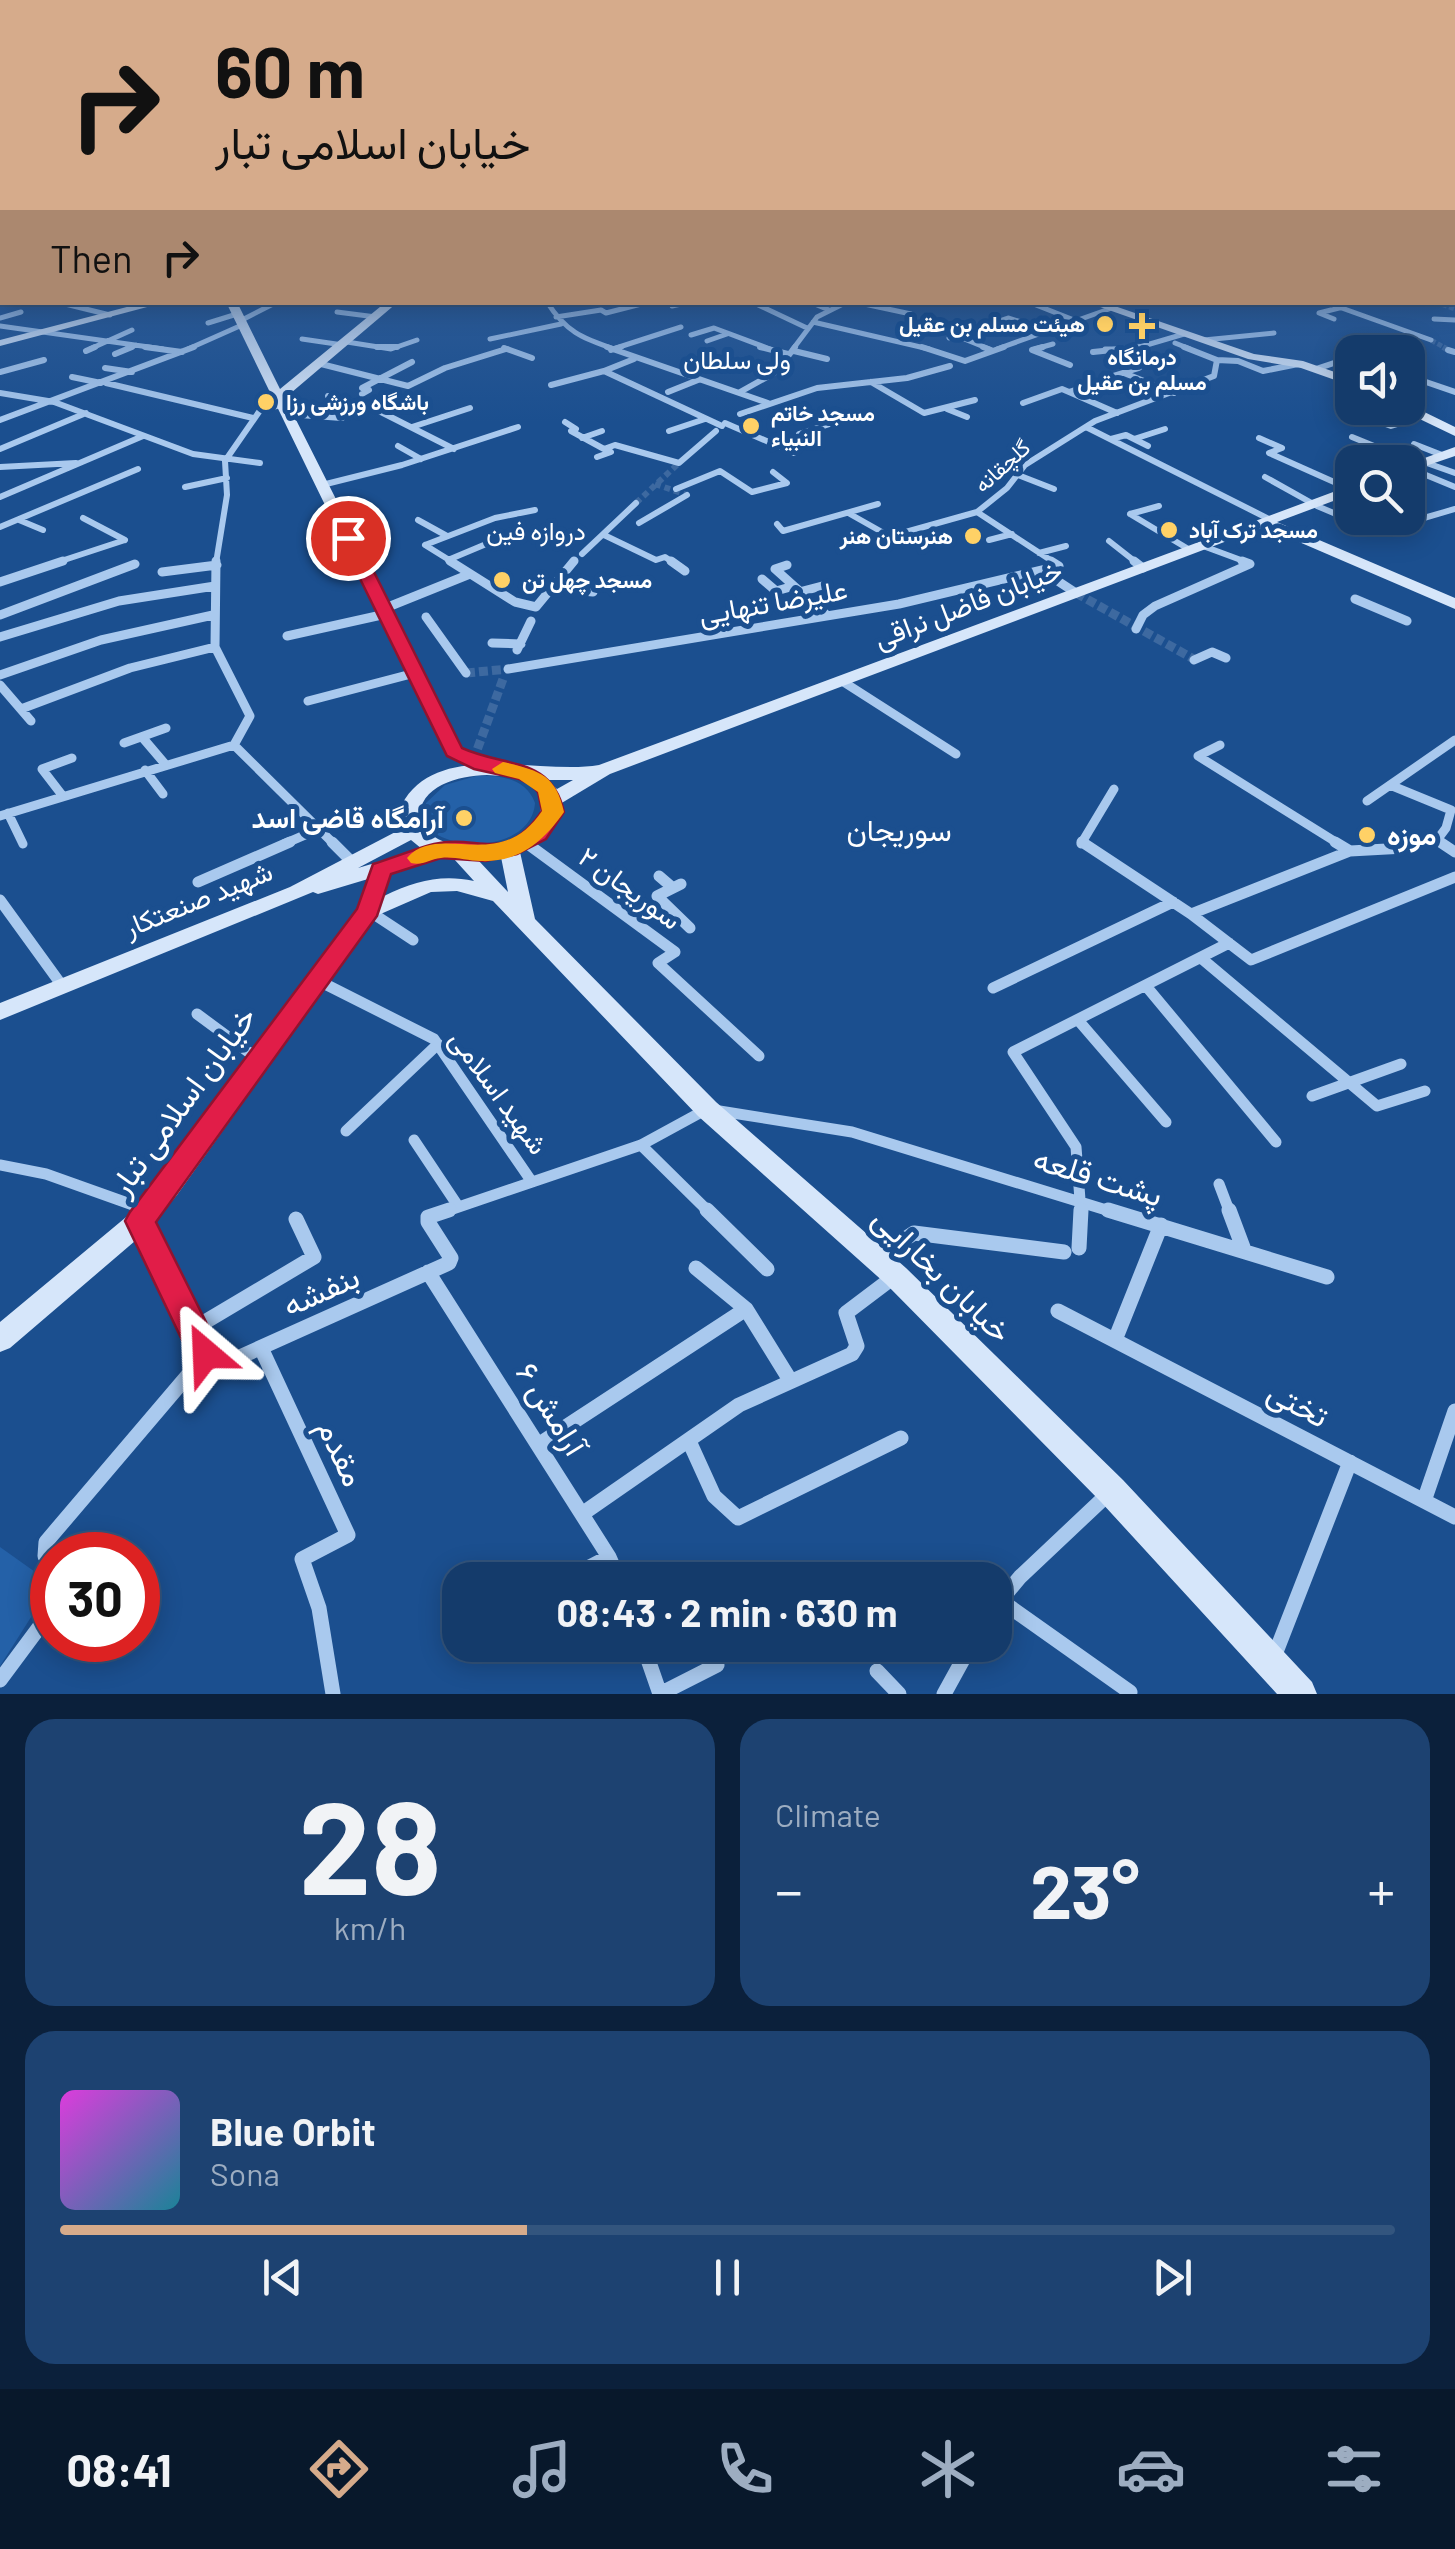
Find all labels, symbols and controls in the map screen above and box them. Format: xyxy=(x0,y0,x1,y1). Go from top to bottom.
text: 60 m xyxy=(215,28,365,112)
icon: right xyxy=(50,40,180,170)
text: خیابان اسلامی تبار xyxy=(215,114,530,168)
icon: right xyxy=(153,230,208,285)
text: Then xyxy=(50,235,133,281)
place label: هیئت مسلم بن عقیل xyxy=(899,310,1085,339)
marker: هیئت مسلم بن عقیل xyxy=(1094,313,1116,335)
marker: درمانگاه مسلم بن عقیل xyxy=(1129,313,1155,339)
map controls xyxy=(1335,335,1425,535)
button: sound xyxy=(1335,335,1425,425)
place label: درمانگاه مسلم بن عقیل xyxy=(1077,343,1207,397)
district label: ولی سلطان xyxy=(683,344,791,376)
place label: باشگاه ورزشی رزا xyxy=(286,388,429,416)
marker: باشگاه ورزشی رزا xyxy=(255,391,277,413)
place label: مسجد خاتم النبیاء xyxy=(771,399,875,452)
marker: مسجد خاتم النبیاء xyxy=(740,415,762,437)
street label: گلچقانه xyxy=(968,433,1037,499)
button: search xyxy=(1335,445,1425,535)
pin xyxy=(306,496,391,581)
icon: arrive xyxy=(321,511,376,566)
district label: دروازه فین xyxy=(486,515,586,547)
place label: مسجد ترک آباد xyxy=(1189,516,1318,544)
marker: مسجد ترک آباد xyxy=(1158,519,1180,541)
place label: هنرستان هنر xyxy=(839,522,953,550)
marker: هنرستان هنر xyxy=(962,525,984,547)
street label: خیابان فاضل نراقی xyxy=(869,552,1067,656)
place label: مسجد چهل تن xyxy=(522,566,652,596)
marker: مسجد چهل تن xyxy=(491,569,513,591)
street label: علیرضا تنهایی xyxy=(696,571,850,633)
place label: آرامگاه قاضی اسد xyxy=(252,800,446,836)
marker: آرامگاه قاضی اسد xyxy=(453,807,475,829)
district label: سوریجان xyxy=(846,811,952,849)
place label: موزه xyxy=(1387,817,1436,853)
marker: موزه xyxy=(1356,824,1378,846)
street label: سوریجان ۲ xyxy=(571,839,689,937)
street label: شهید صنعتکار xyxy=(117,853,278,946)
street label: خیابان اسلامی تبار xyxy=(99,998,265,1204)
street label: شهید اسلامی xyxy=(442,1022,556,1162)
street label: پشت قلعه xyxy=(1028,1138,1168,1217)
street label: خیابان بخارایی xyxy=(864,1198,1021,1351)
street label: بنفشه xyxy=(276,1256,365,1324)
position arrow xyxy=(154,1302,258,1406)
street label: آرامش ۶ xyxy=(507,1355,597,1465)
street label: تختی xyxy=(1261,1370,1336,1436)
street label: مقدم xyxy=(307,1413,375,1493)
speed limit sign: 30 xyxy=(30,1532,160,1662)
text: 08:43 · 2 min · 630 m xyxy=(557,1589,897,1635)
text: 28 xyxy=(298,1765,442,1921)
text: Climate xyxy=(775,1795,881,1833)
text: 23° xyxy=(1030,1844,1140,1934)
text: − xyxy=(775,1856,803,1922)
text: + xyxy=(1367,1856,1395,1922)
text: km/h xyxy=(334,1908,406,1946)
text: Blue Orbit xyxy=(210,2108,376,2154)
text: Sona xyxy=(210,2154,280,2192)
icon: previous xyxy=(255,2250,310,2305)
icon: pause xyxy=(700,2250,755,2305)
icon: next xyxy=(1145,2250,1200,2305)
icon: directions xyxy=(304,2434,374,2504)
icon: music xyxy=(507,2434,577,2504)
icon: phone xyxy=(710,2434,780,2504)
icon: climate xyxy=(913,2434,983,2504)
icon: car xyxy=(1116,2434,1186,2504)
icon: filters xyxy=(1319,2434,1389,2504)
text: 08:41 xyxy=(66,2442,172,2496)

